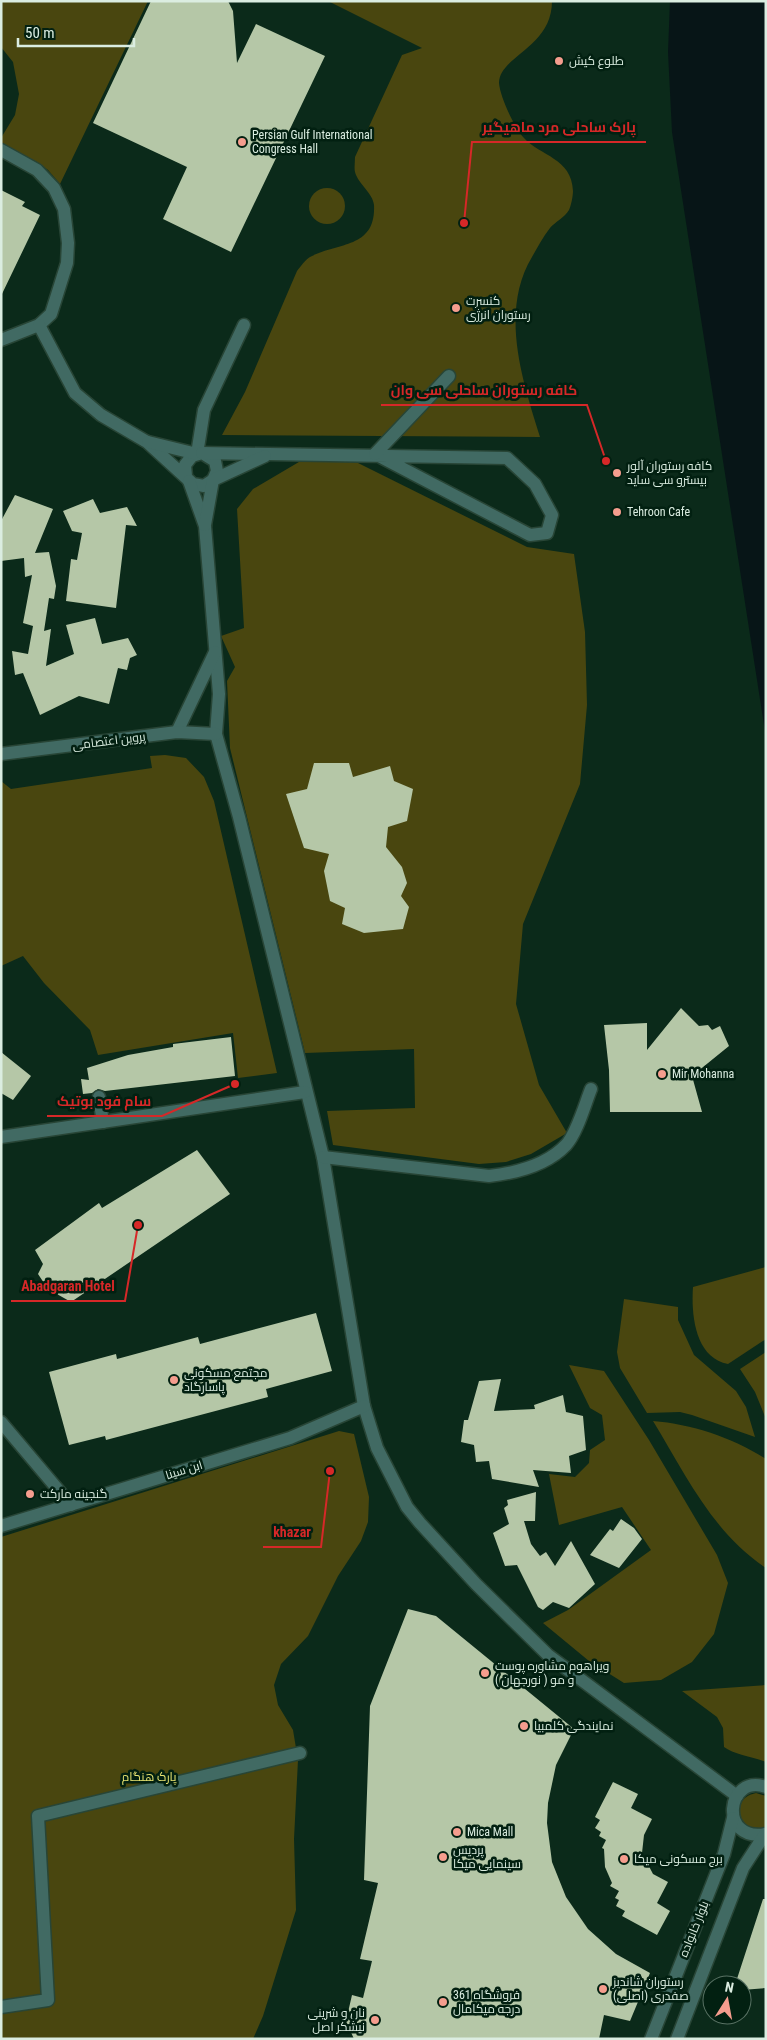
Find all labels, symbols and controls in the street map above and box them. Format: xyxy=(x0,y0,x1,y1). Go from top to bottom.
scale bar xyxy=(18,15,134,47)
text: 50 m xyxy=(25,24,55,42)
place label: طلوع کیش xyxy=(569,54,624,69)
marker: طلوع کیش xyxy=(553,55,565,67)
callout: پارک ساحلی مرد ماهیگیر xyxy=(472,113,646,142)
text: پارک ساحلی مرد ماهیگیر xyxy=(481,119,636,138)
place label: Persian Gulf International Congress Hall xyxy=(252,128,372,156)
marker: Persian Gulf International Congress Hall xyxy=(236,136,248,148)
place label: کنسرت رستوران انرژی xyxy=(466,294,531,322)
marker: کنسرت رستوران انرژی xyxy=(450,302,462,314)
callout: کافه رستوران ساحلی سی وان xyxy=(381,376,587,405)
text: کافه رستوران ساحلی سی وان xyxy=(391,382,577,399)
place label: کافه رستوران آلور بیسترو سی ساید xyxy=(626,459,712,487)
marker: کافه رستوران آلور بیسترو سی ساید xyxy=(611,467,623,479)
place label: Tehroon Cafe xyxy=(627,505,690,519)
marker: Tehroon Cafe xyxy=(611,506,623,518)
street label: پروین اعتصامی xyxy=(72,729,147,754)
place label: Mir Mohanna xyxy=(672,1067,734,1081)
marker: Mir Mohanna xyxy=(656,1068,668,1080)
callout: سام فود بوتیک xyxy=(47,1087,162,1116)
text: سام فود بوتیک xyxy=(57,1093,151,1111)
callout: Abadgaran Hotel xyxy=(11,1272,125,1301)
text: Abadgaran Hotel xyxy=(21,1278,115,1294)
place label: مجتمع مسکونی پاسارگاد xyxy=(184,1366,268,1396)
marker: مجتمع مسکونی پاسارگاد xyxy=(168,1374,180,1386)
street label: ابن سینا xyxy=(164,1458,204,1482)
place label: گنجینه مارکت xyxy=(40,1487,107,1501)
marker: گنجینه مارکت xyxy=(24,1488,36,1500)
callout: khazar xyxy=(263,1518,321,1547)
text: khazar xyxy=(273,1524,311,1540)
place label: ویراهوم مشاوره پوست و مو ( نورجهان ) xyxy=(495,1659,609,1687)
marker: ویراهوم مشاوره پوست و مو ( نورجهان ) xyxy=(479,1667,491,1679)
place label: نمایندگی کلمبیا xyxy=(534,1719,613,1733)
marker: نمایندگی کلمبیا xyxy=(518,1720,530,1732)
park label: پارک هنگام xyxy=(122,1770,177,1786)
place label: Mica Mall xyxy=(467,1825,513,1839)
marker: Mica Mall xyxy=(451,1826,463,1838)
place label: پردیس سینمایی میکا xyxy=(453,1843,521,1871)
marker: پردیس سینمایی میکا xyxy=(437,1851,449,1863)
place label: برج مسکونی میکا xyxy=(634,1852,723,1867)
marker: برج مسکونی میکا xyxy=(618,1853,630,1865)
street label: بلوار خانواده xyxy=(676,1899,712,1959)
place label: رستوران شاندیز صفدری (اصلی) xyxy=(612,1975,689,2003)
north arrow xyxy=(702,1975,752,2025)
text: N xyxy=(724,1979,735,1996)
marker: رستوران شاندیز صفدری (اصلی) xyxy=(597,1983,609,1995)
place label: فروشگاه 361 درجه میکامال xyxy=(453,1988,520,2016)
marker: فروشگاه 361 درجه میکامال xyxy=(437,1996,449,2008)
place label: نان و شرینی نیشکر اصل xyxy=(308,2006,365,2034)
marker: نان و شرینی نیشکر اصل xyxy=(369,2014,381,2026)

